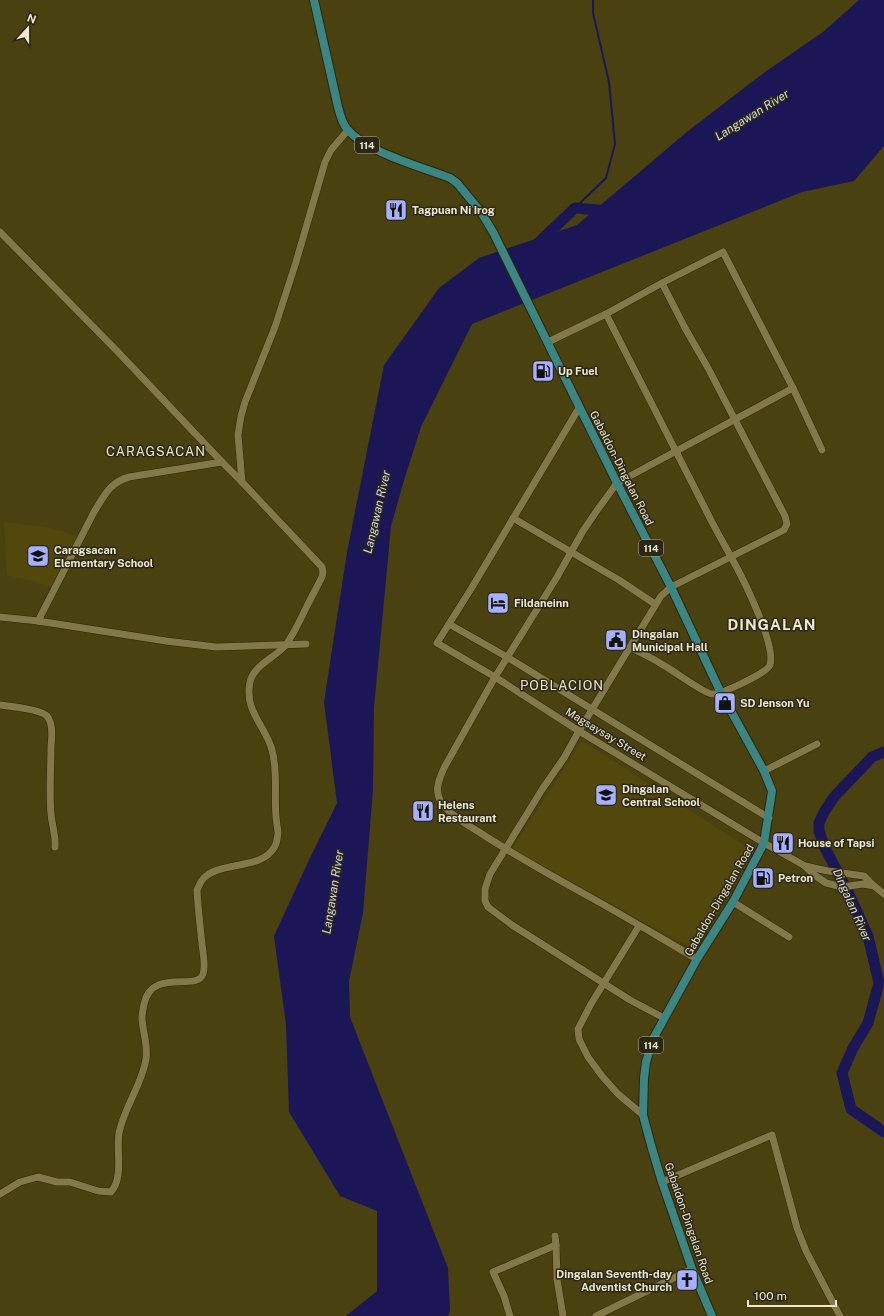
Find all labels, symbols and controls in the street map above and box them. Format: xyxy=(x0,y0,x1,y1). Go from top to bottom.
north arrow xyxy=(8,8,48,48)
text: N xyxy=(25,12,38,26)
water label: Langawan River xyxy=(712,86,792,143)
road number: 114 xyxy=(355,137,379,153)
restaurant icon: Tagpuan Ni Irog xyxy=(383,197,409,223)
place label: Tagpuan Ni Irog xyxy=(412,204,495,216)
fuel station icon: Up Fuel xyxy=(530,358,556,384)
place label: Up Fuel xyxy=(558,365,599,377)
street label: Gabaldon-Dingalan Road xyxy=(588,409,656,527)
district label: CARAGSACAN xyxy=(106,444,206,459)
water label: Langawan River xyxy=(361,469,393,555)
road number: 114 xyxy=(639,540,663,556)
school or university icon: Caragsacan Elementary School xyxy=(25,543,51,569)
place label: Caragsacan Elementary School xyxy=(54,544,154,569)
hotel icon: Fildaneinn xyxy=(485,590,511,616)
place label: Fildaneinn xyxy=(514,597,569,609)
district label: DINGALAN xyxy=(727,616,817,633)
public building icon: Dingalan Municipal Hall xyxy=(603,627,629,653)
place label: Dingalan Municipal Hall xyxy=(632,628,708,653)
district label: POBLACION xyxy=(520,678,604,693)
shop icon: SD Jenson Yu xyxy=(712,690,738,716)
place label: SD Jenson Yu xyxy=(740,697,810,709)
street label: Magsaysay Street xyxy=(564,705,648,763)
school or university icon: Dingalan Central School xyxy=(593,782,619,808)
place label: Dingalan Central School xyxy=(622,783,701,808)
restaurant icon: Helens Restaurant xyxy=(410,798,436,824)
place label: Helens Restaurant xyxy=(438,799,497,824)
restaurant icon: House of Tapsi xyxy=(770,830,796,856)
place label: House of Tapsi xyxy=(798,837,874,849)
street label: Gabaldon-Dingalan Road xyxy=(682,842,756,958)
water label: Langawan River xyxy=(319,849,347,935)
fuel station icon: Petron xyxy=(750,865,776,891)
water label: Dingalan River xyxy=(830,867,874,944)
place label: Petron xyxy=(778,872,813,884)
road number: 114 xyxy=(639,1037,663,1053)
street label: Gabaldon-Dingalan Road xyxy=(663,1161,715,1285)
church icon: Dingalan Seventh-day Adventist Church xyxy=(674,1267,700,1293)
place label: Dingalan Seventh-day Adventist Church xyxy=(556,1268,673,1293)
scale bar xyxy=(748,1282,836,1308)
text: 100 m xyxy=(754,1289,787,1303)

